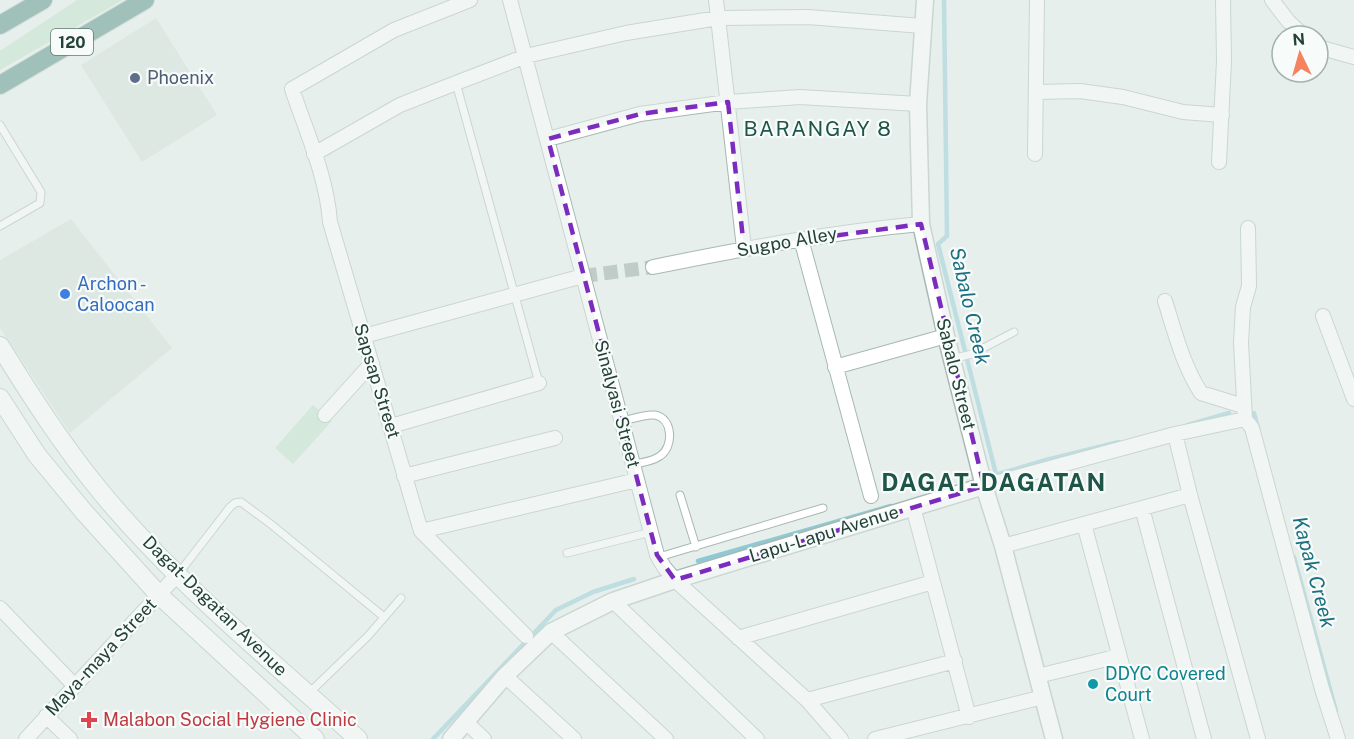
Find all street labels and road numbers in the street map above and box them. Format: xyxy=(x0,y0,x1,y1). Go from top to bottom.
road number: 120 xyxy=(51,29,93,55)
street label: Sugpo Alley xyxy=(735,222,839,261)
street label: Sabalo Street xyxy=(932,316,981,432)
street label: Sapsap Street xyxy=(350,321,405,441)
street label: Sinalyasi Street xyxy=(590,337,645,470)
street label: Lapu-Lapu Avenue xyxy=(746,501,901,566)
street label: Dagat-Dagatan Avenue xyxy=(139,531,292,680)
street label: Maya-maya Street xyxy=(41,593,161,720)

